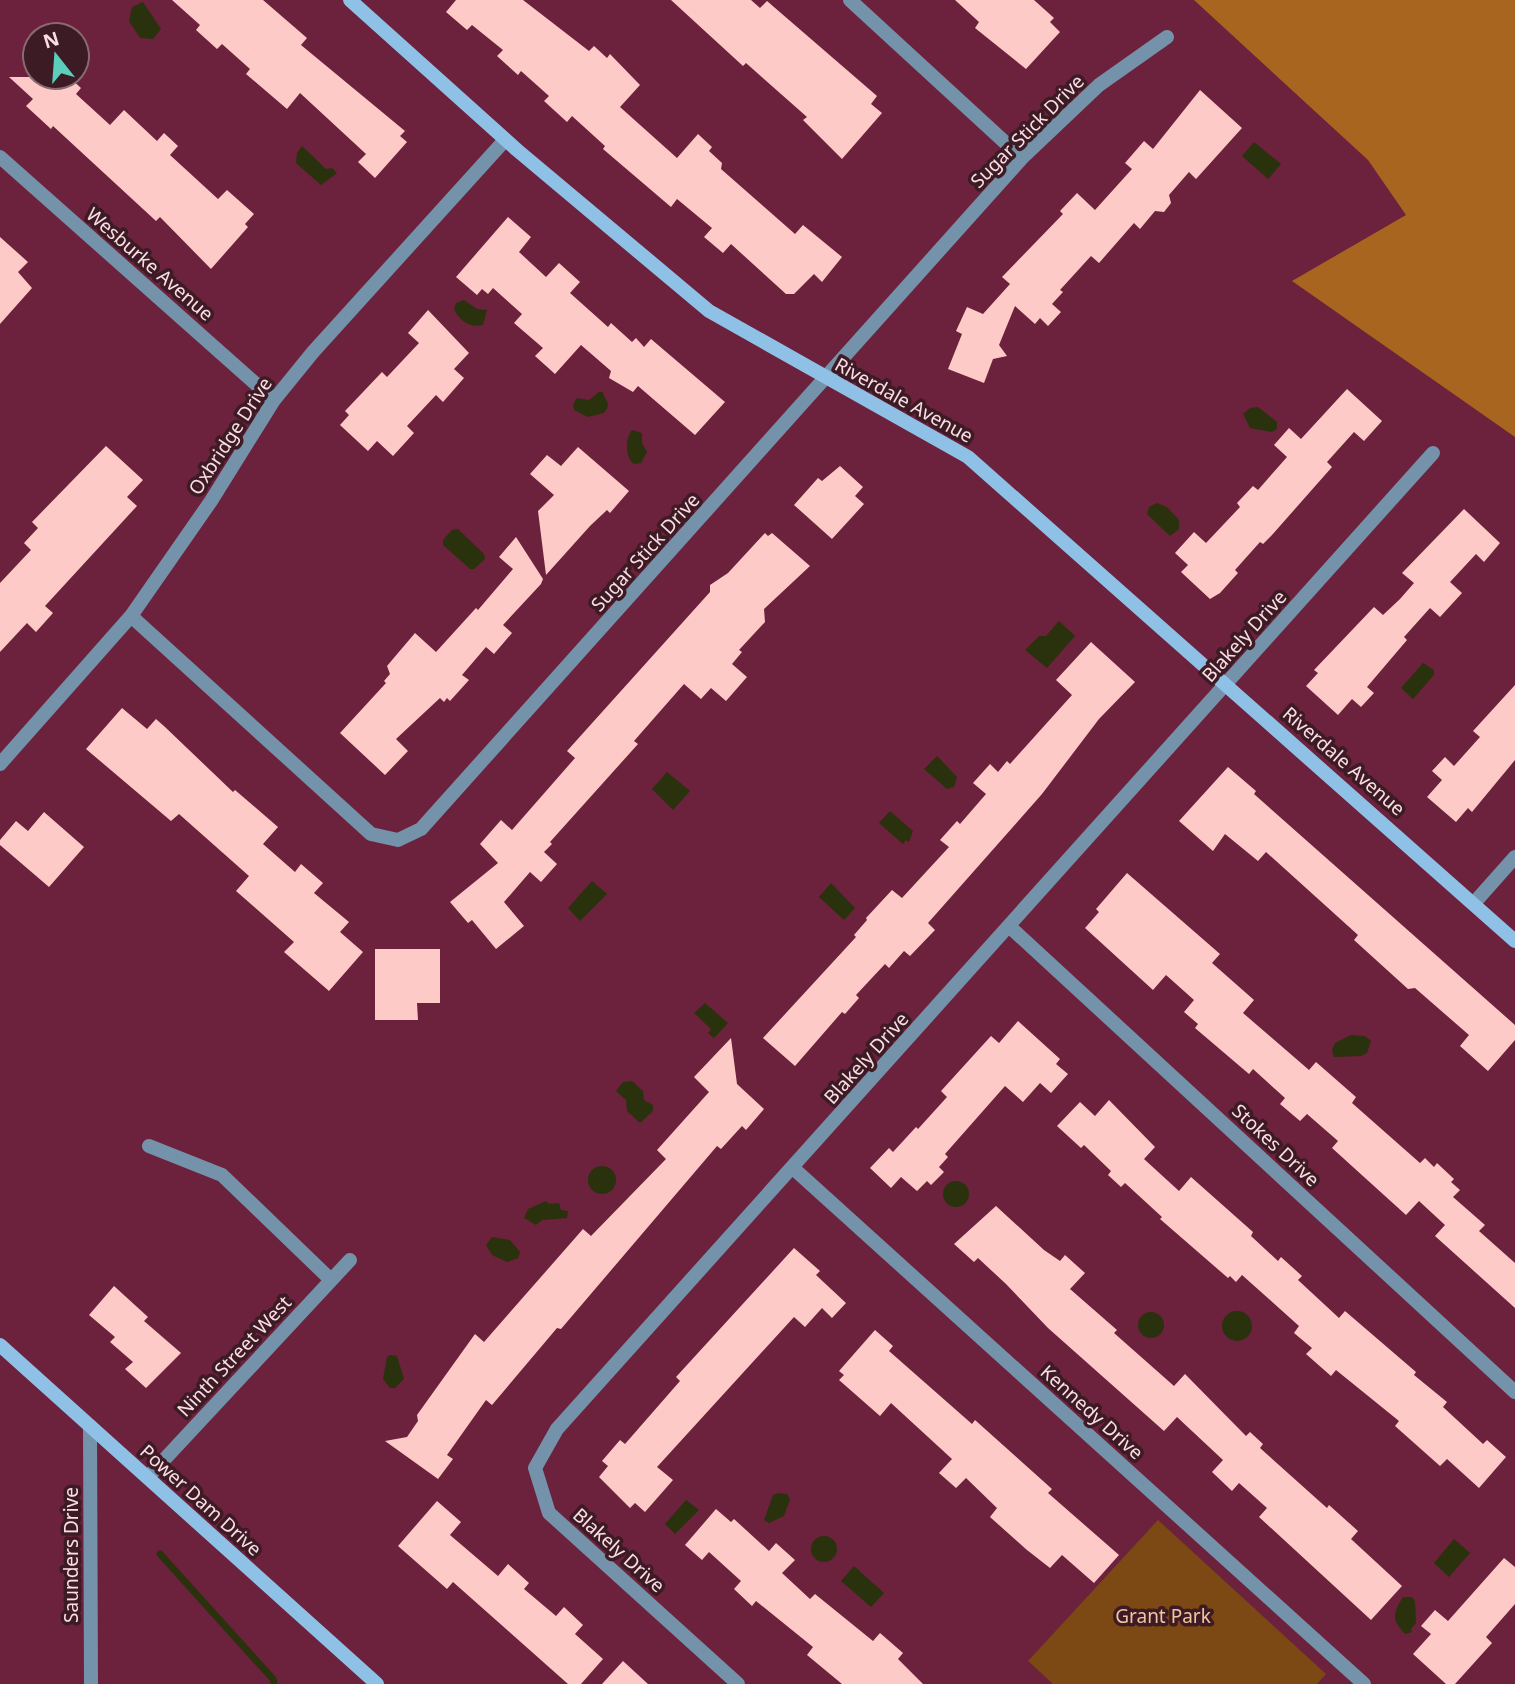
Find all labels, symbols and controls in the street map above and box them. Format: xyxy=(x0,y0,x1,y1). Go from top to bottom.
north arrow xyxy=(21,21,91,91)
text: N xyxy=(40,25,62,54)
street label: Sugar Stick Drive xyxy=(965,69,1089,193)
street label: Wesburke Avenue xyxy=(81,201,219,327)
street label: Riverdale Avenue xyxy=(830,351,978,449)
street label: Oxbridge Drive xyxy=(182,372,278,500)
street label: Sugar Stick Drive xyxy=(585,487,705,617)
street label: Blakely Drive xyxy=(1196,584,1292,688)
street label: Riverdale Avenue xyxy=(1277,701,1411,821)
street label: Blakely Drive xyxy=(818,1006,914,1110)
street label: Stokes Drive xyxy=(1227,1098,1325,1192)
street label: Ninth Street West xyxy=(171,1290,297,1422)
street label: Kennedy Drive xyxy=(1035,1359,1149,1465)
street label: Power Dam Drive xyxy=(135,1438,267,1562)
street label: Saunders Drive xyxy=(58,1487,84,1623)
street label: Blakely Drive xyxy=(567,1502,671,1598)
park label: Grant Park xyxy=(1115,1603,1211,1629)

